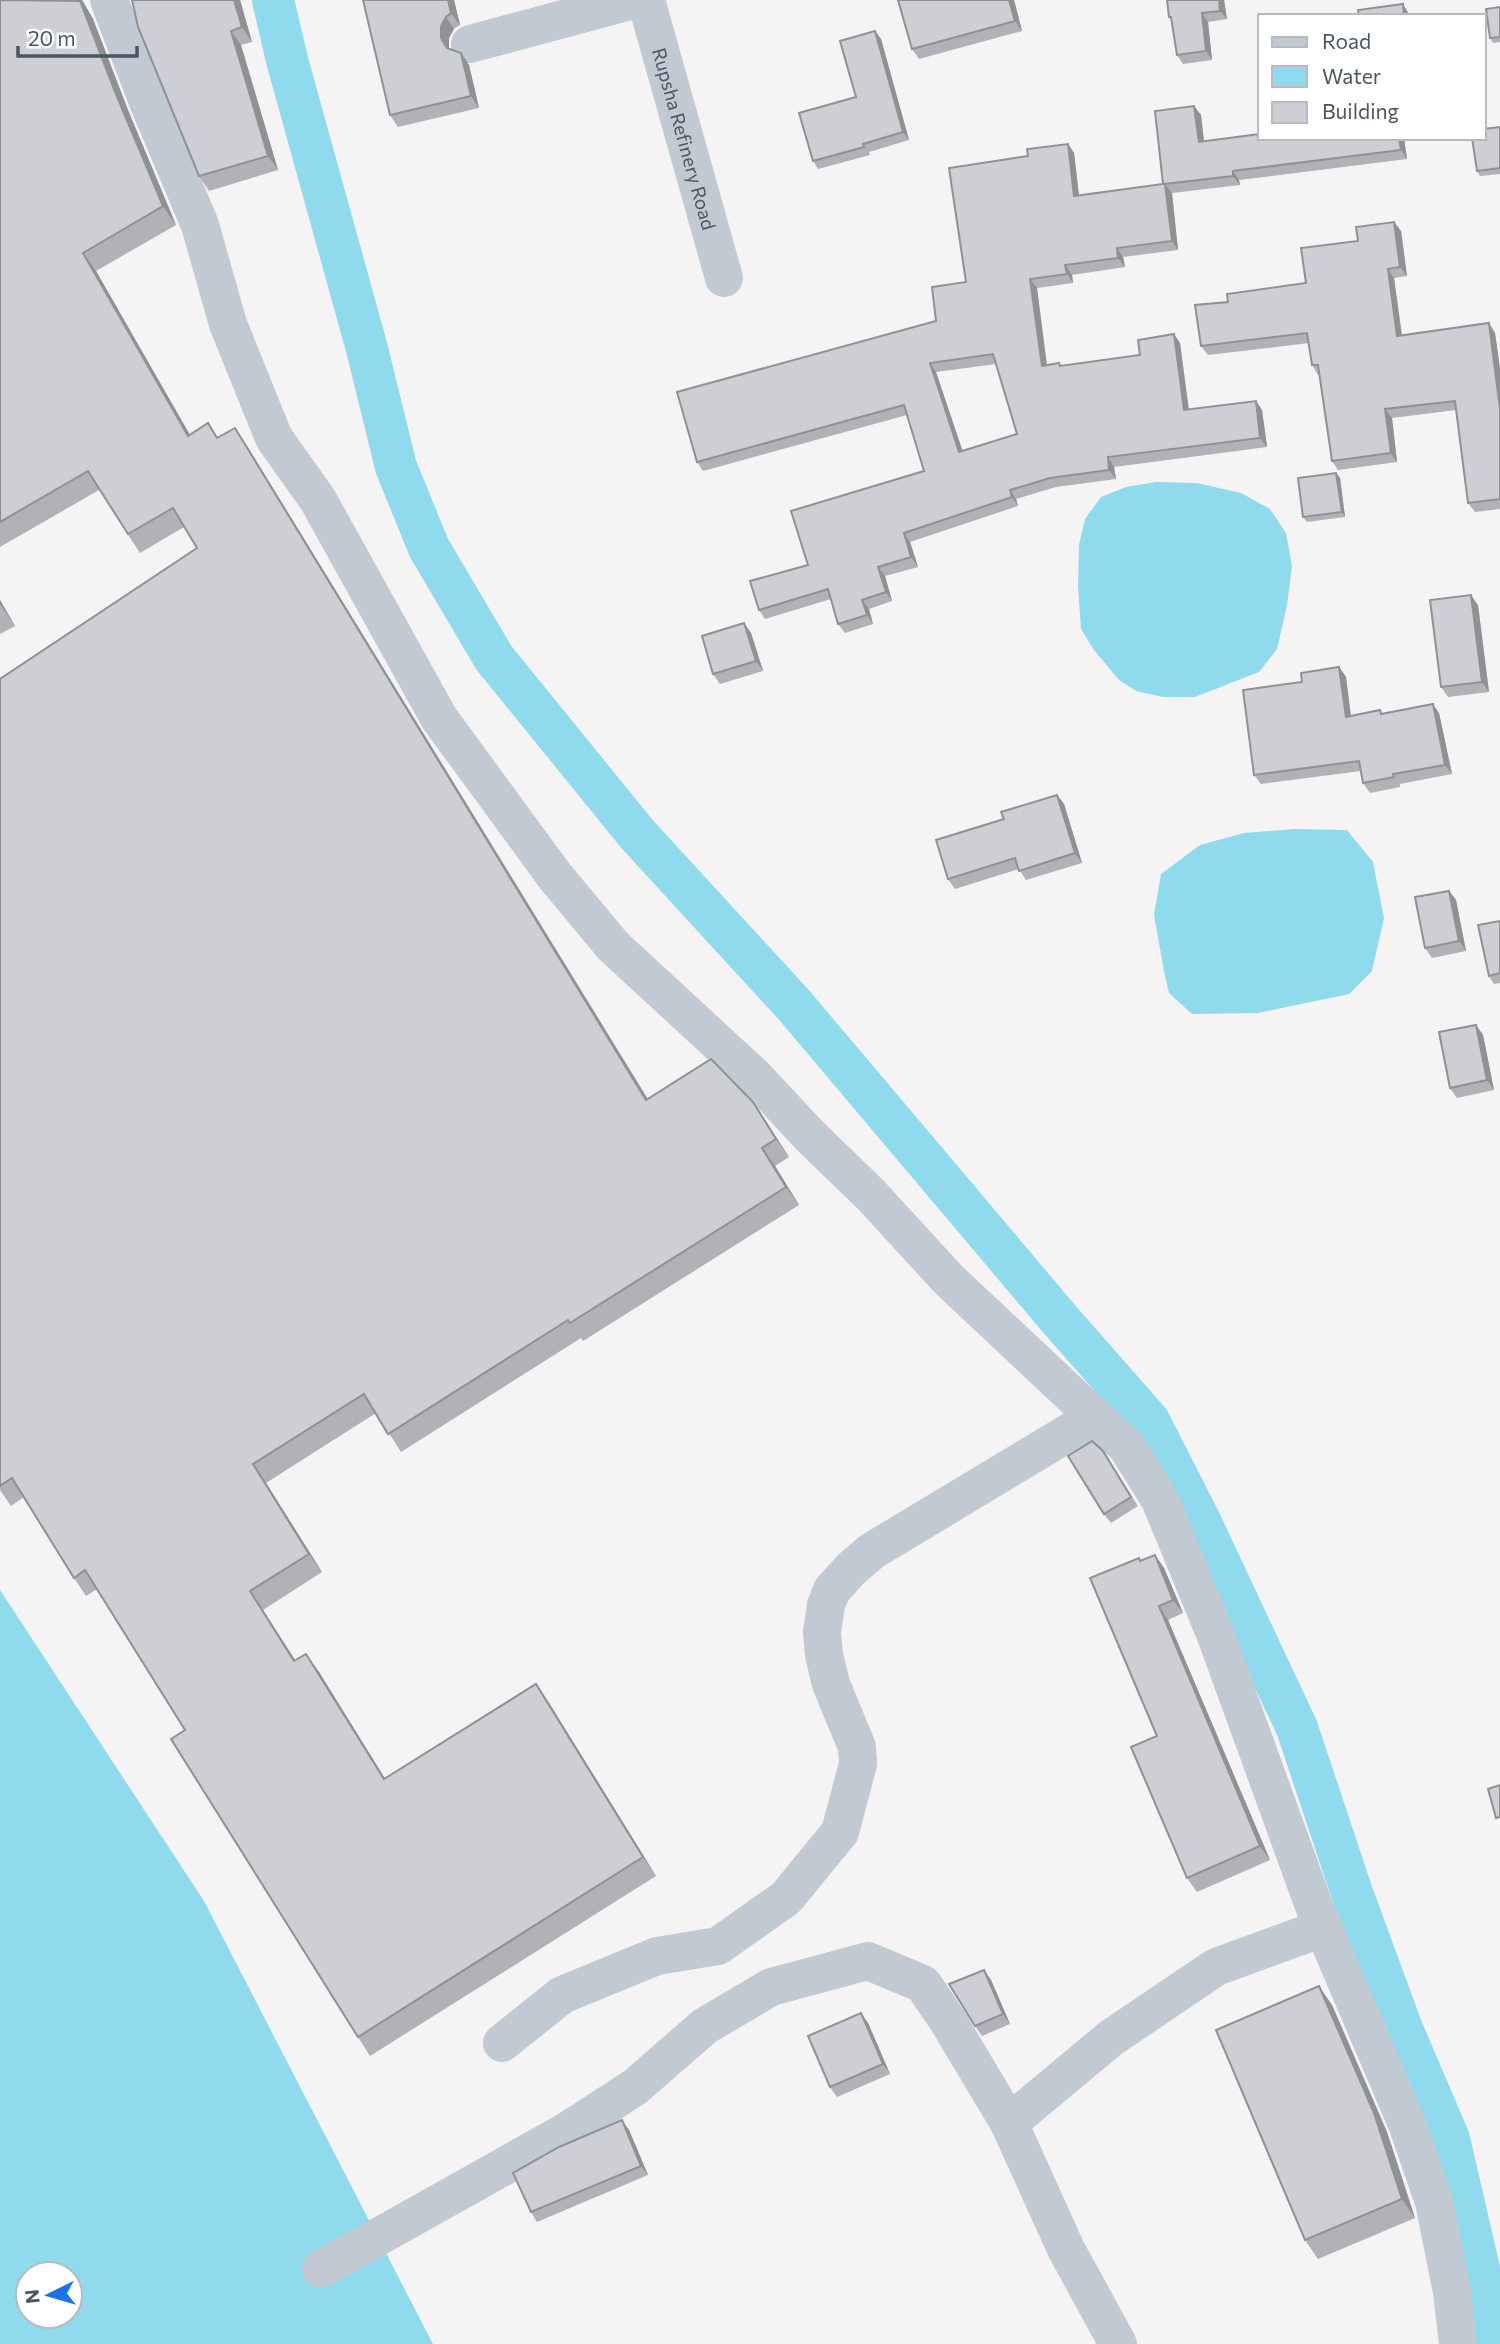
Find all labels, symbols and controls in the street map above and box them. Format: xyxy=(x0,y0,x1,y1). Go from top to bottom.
scale bar xyxy=(18,14,136,58)
legend xyxy=(1258,14,1486,140)
text: 20 m xyxy=(28,25,76,50)
text: Road xyxy=(1322,28,1371,53)
street label: Rupsha Refinery Road xyxy=(648,45,721,232)
text: Water xyxy=(1322,63,1381,88)
text: Building xyxy=(1322,98,1399,123)
north arrow xyxy=(14,2260,84,2330)
text: N xyxy=(19,2288,44,2305)

